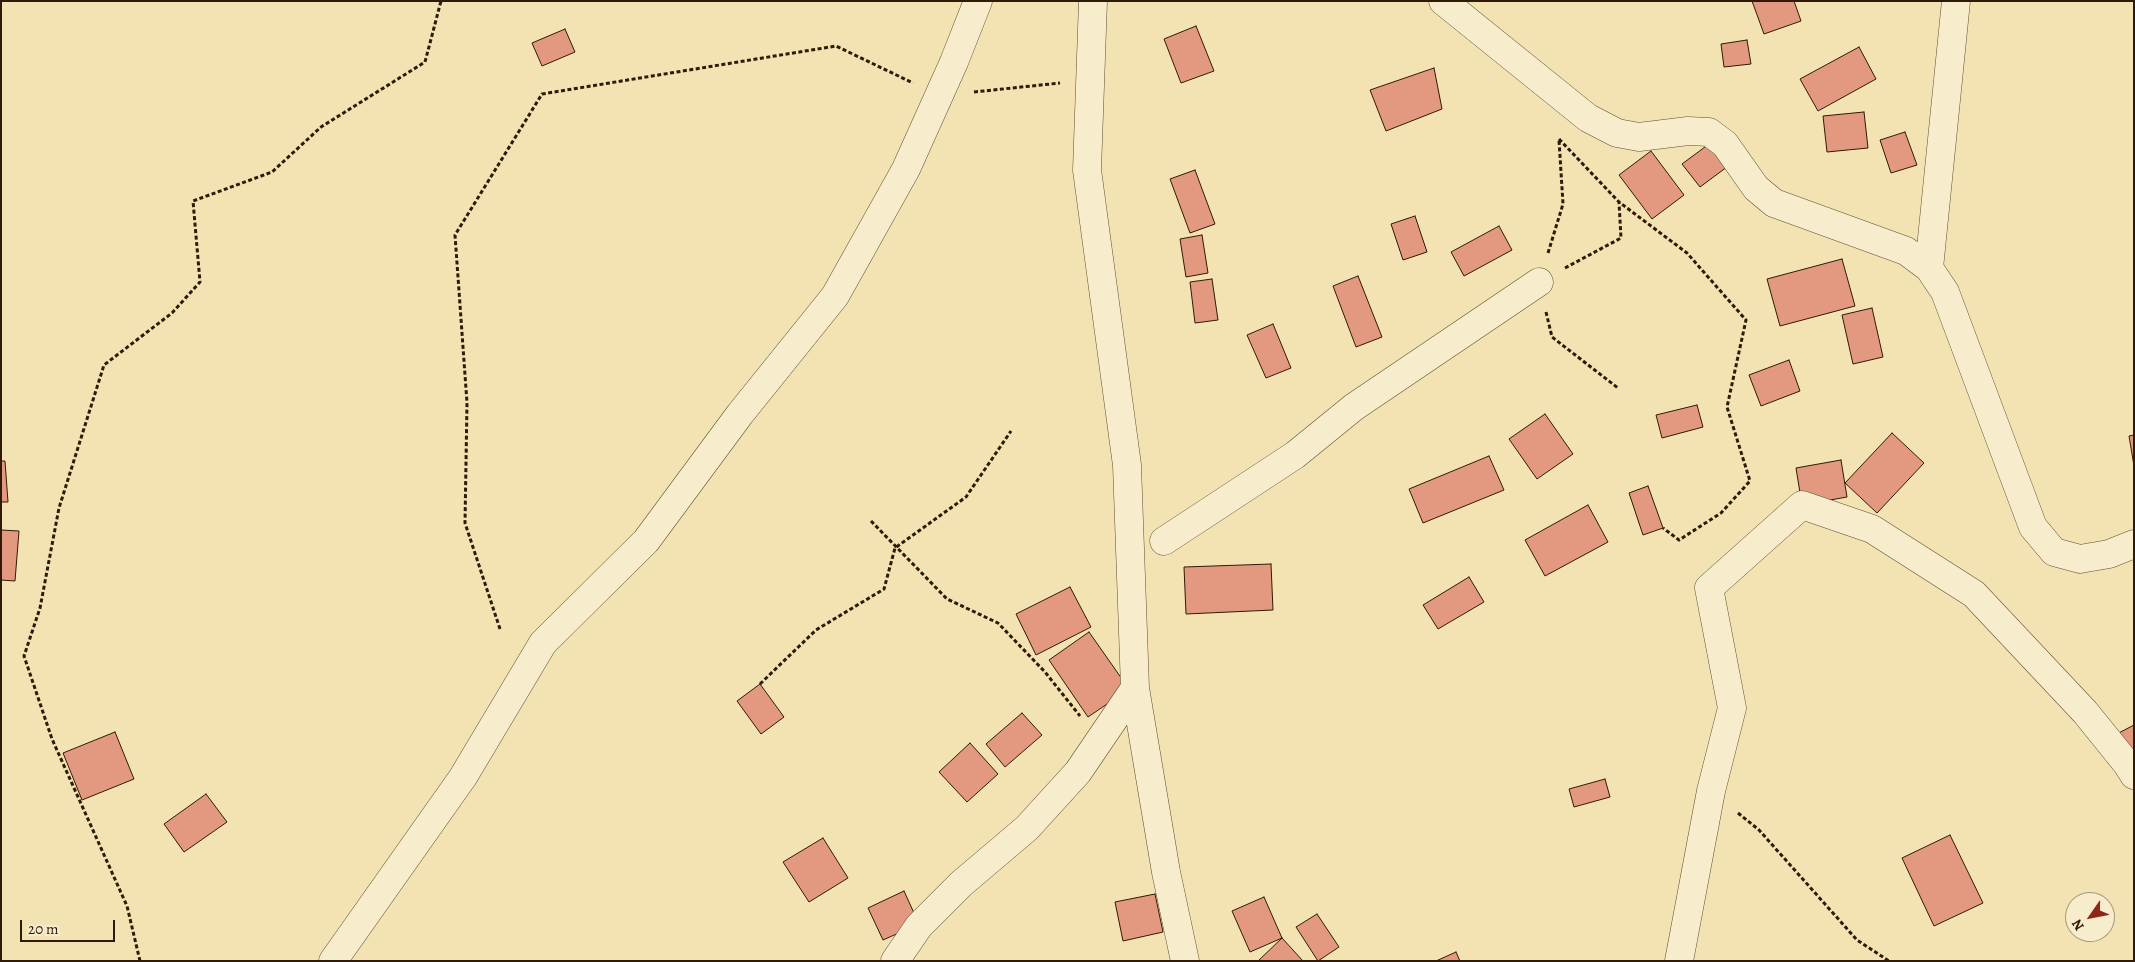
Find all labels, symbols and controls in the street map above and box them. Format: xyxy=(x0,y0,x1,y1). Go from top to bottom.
north arrow xyxy=(2065,892,2115,942)
scale bar xyxy=(22,910,118,942)
text: N xyxy=(2067,915,2089,934)
text: 20 m xyxy=(28,919,59,939)

